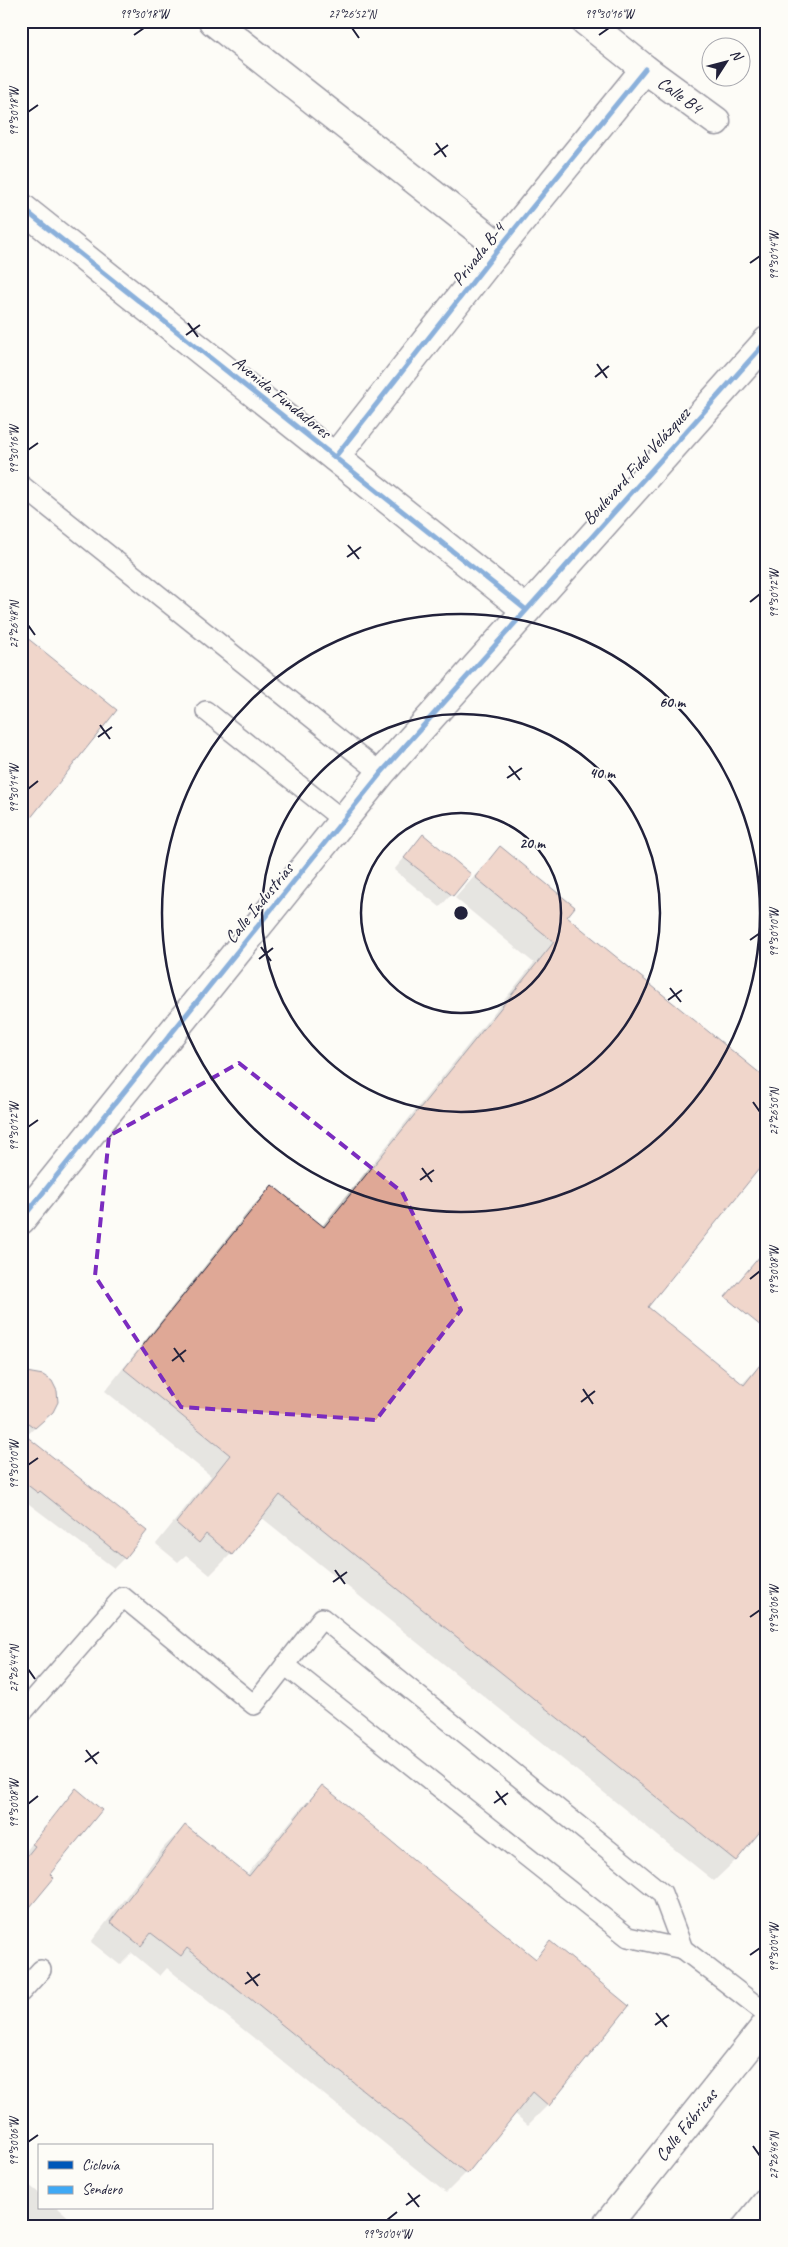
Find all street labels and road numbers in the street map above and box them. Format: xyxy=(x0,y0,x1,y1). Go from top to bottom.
street label: Calle B4 xyxy=(653,71,708,120)
street label: Privada B-4 xyxy=(447,217,510,290)
street label: Avenida Fundadores xyxy=(228,351,337,444)
street label: Boulevard Fidel Velázquez xyxy=(577,402,695,529)
street label: Calle Industrias xyxy=(220,857,299,948)
street label: Calle Fábricas xyxy=(650,2083,723,2166)

